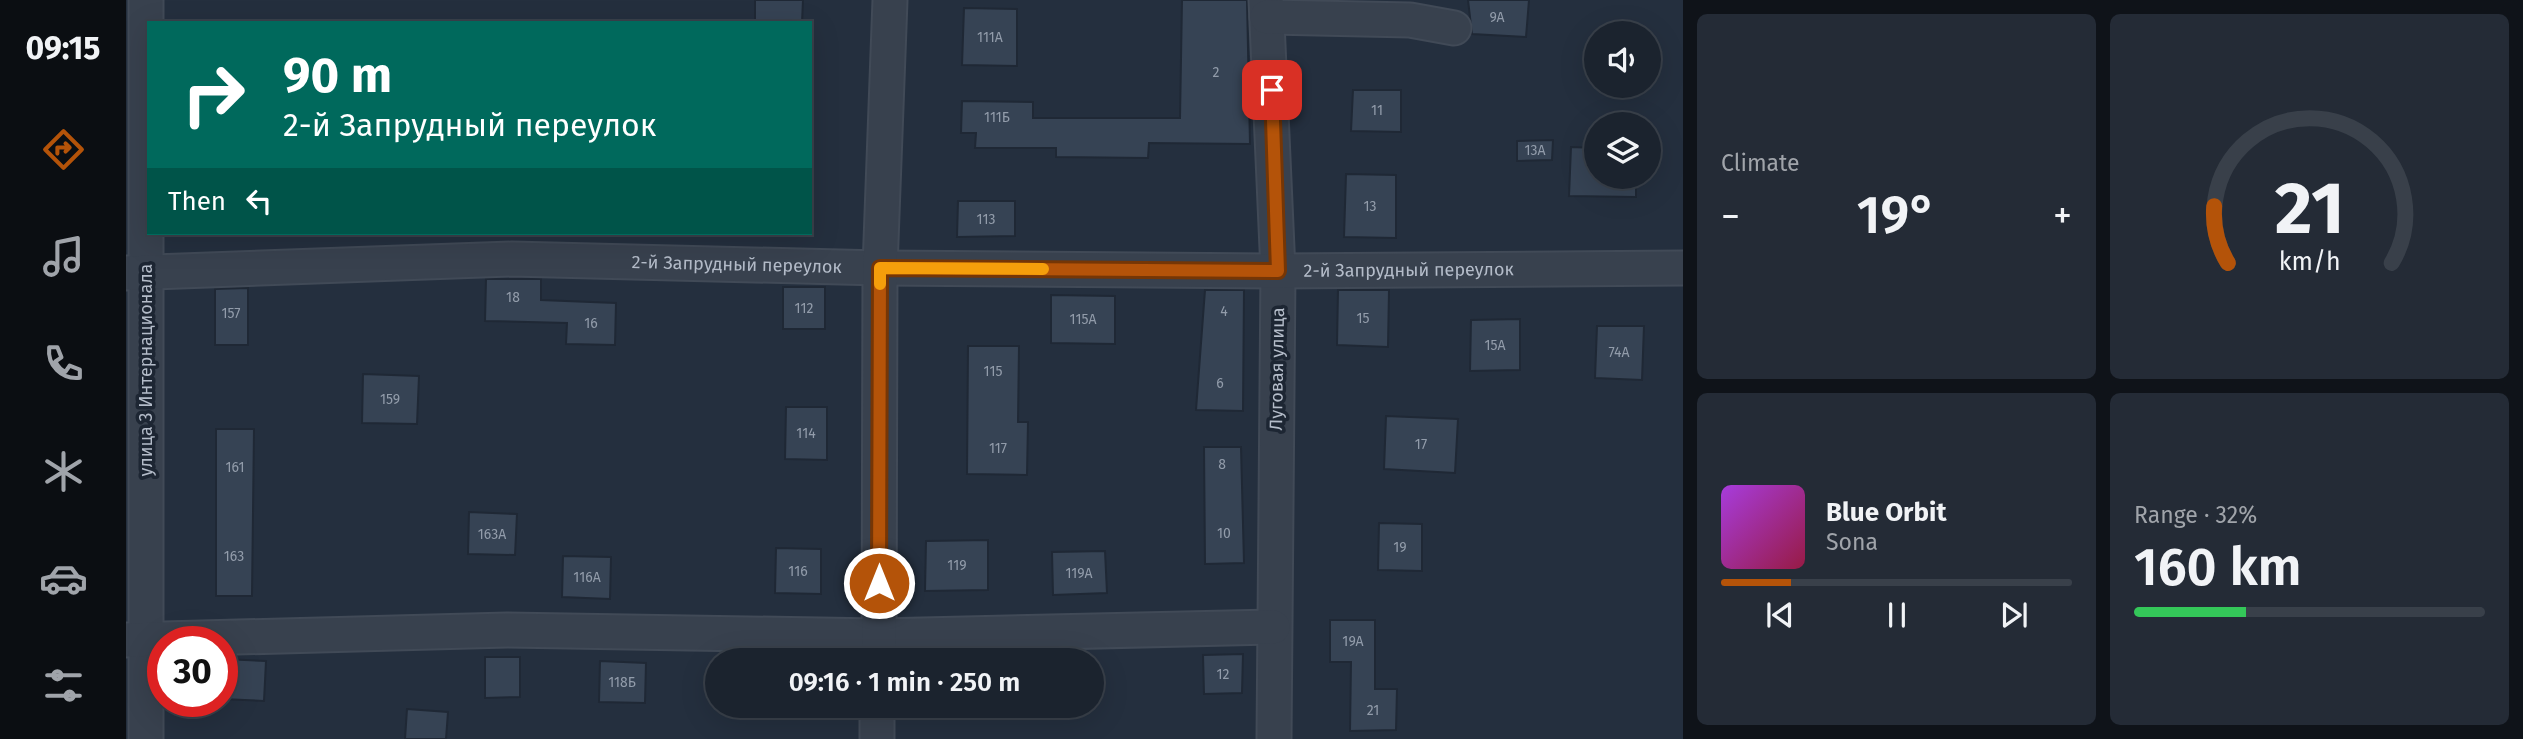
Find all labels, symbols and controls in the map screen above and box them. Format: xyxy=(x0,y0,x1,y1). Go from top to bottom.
house number: 9А xyxy=(1489,9,1505,26)
map controls xyxy=(1584,21,1661,189)
button: sound xyxy=(1584,21,1661,98)
text: 09:15 xyxy=(26,29,100,67)
house number: 111А xyxy=(977,29,1003,46)
text: 90 m xyxy=(283,46,392,105)
icon: right xyxy=(168,49,259,140)
pin xyxy=(1242,60,1302,120)
house number: 2 xyxy=(1213,64,1220,81)
icon: arrive xyxy=(1253,71,1291,109)
house number: 11 xyxy=(1371,102,1383,119)
text: 2-й Запрудный переулок xyxy=(283,106,656,144)
house number: 111Б xyxy=(984,109,1010,126)
button: layers xyxy=(1584,112,1661,189)
icon: directions xyxy=(39,125,88,174)
house number: 13А xyxy=(1524,142,1546,159)
text: Climate xyxy=(1721,149,1800,177)
text: 21 xyxy=(2275,165,2344,252)
icon: left xyxy=(240,182,278,220)
text: 19° xyxy=(1857,184,1936,247)
text: Then xyxy=(168,186,226,217)
text: − xyxy=(1721,193,1740,239)
text: + xyxy=(2053,193,2072,239)
house number: 13 xyxy=(1363,198,1377,215)
house number: 113 xyxy=(977,211,995,228)
icon: music xyxy=(39,232,88,281)
text: km/h xyxy=(2279,246,2340,276)
street label: 2-й Запрудный переулок xyxy=(631,251,843,278)
street label: 2-й Запрудный переулок xyxy=(1303,258,1514,282)
street label: улица 3 Интернационала xyxy=(135,264,157,476)
house number: 18 xyxy=(506,289,520,306)
house number: 112 xyxy=(795,300,813,317)
house number: 4 xyxy=(1220,303,1228,320)
house number: 157 xyxy=(222,305,240,322)
street label: Луговая улица xyxy=(1265,307,1289,431)
house number: 15 xyxy=(1356,310,1370,327)
house number: 115А xyxy=(1070,311,1096,328)
house number: 16 xyxy=(584,315,598,332)
house number: 15А xyxy=(1484,337,1506,354)
icon: phone xyxy=(39,339,88,388)
house number: 74А xyxy=(1608,344,1630,361)
house number: 115 xyxy=(984,363,1002,380)
house number: 6 xyxy=(1216,375,1224,392)
house number: 159 xyxy=(380,391,400,408)
house number: 114 xyxy=(796,425,816,442)
house number: 17 xyxy=(1415,436,1427,453)
house number: 117 xyxy=(989,440,1007,457)
icon: climate xyxy=(39,447,88,496)
house number: 8 xyxy=(1218,456,1226,473)
house number: 161 xyxy=(226,459,244,476)
text: Blue Orbit xyxy=(1826,497,1946,528)
text: Range · 32% xyxy=(2134,501,2257,529)
house number: 10 xyxy=(1217,525,1231,542)
house number: 163А xyxy=(478,526,506,543)
text: Sona xyxy=(1826,528,1878,556)
text: 160 km xyxy=(2134,536,2302,599)
house number: 19 xyxy=(1393,539,1407,556)
position arrow xyxy=(842,546,916,620)
house number: 163 xyxy=(224,548,244,565)
icon: car xyxy=(39,554,88,603)
house number: 119 xyxy=(947,557,967,574)
house number: 116 xyxy=(788,563,808,580)
house number: 119А xyxy=(1065,565,1093,582)
house number: 116А xyxy=(573,569,601,586)
icon: previous xyxy=(1761,596,1799,634)
icon: pause xyxy=(1878,596,1916,634)
icon: next xyxy=(1995,596,2033,634)
speed limit sign: 30 xyxy=(147,626,238,717)
house number: 19А xyxy=(1342,633,1364,650)
icon: filters xyxy=(39,661,88,710)
house number: 12 xyxy=(1217,666,1230,683)
text: 09:16 · 1 min · 250 m xyxy=(789,667,1020,698)
house number: 118Б xyxy=(608,674,636,691)
house number: 21 xyxy=(1367,702,1379,719)

